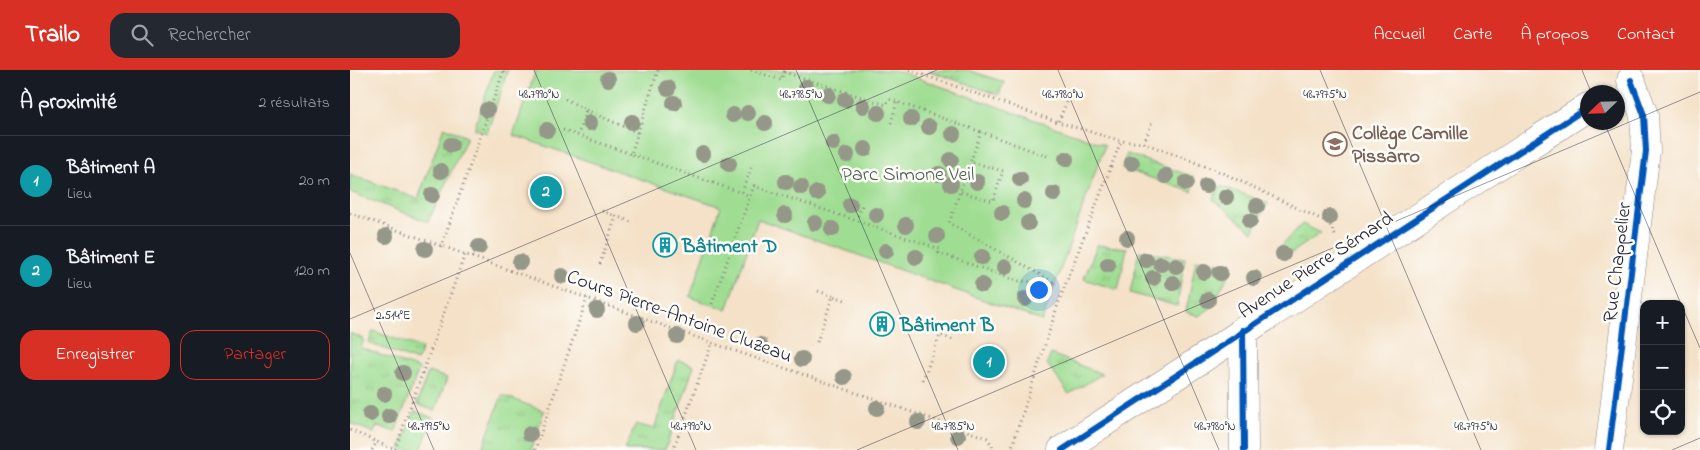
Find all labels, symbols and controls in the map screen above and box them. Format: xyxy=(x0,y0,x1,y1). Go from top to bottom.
search box xyxy=(110,13,460,58)
text: Trailo xyxy=(25,18,80,53)
icon: search xyxy=(128,21,156,49)
text: Rechercher xyxy=(168,22,251,49)
text: Accueil xyxy=(1373,22,1425,48)
text: Carte xyxy=(1453,22,1492,48)
text: À propos xyxy=(1520,22,1589,48)
text: Contact xyxy=(1617,22,1675,48)
north arrow xyxy=(1580,85,1625,130)
text: 48.7990°N xyxy=(519,86,559,104)
text: 48.7985°N xyxy=(779,86,823,104)
text: 48.7980°N xyxy=(1042,86,1084,104)
text: 48.7975°N xyxy=(1303,86,1347,104)
text: À proximité xyxy=(20,88,117,118)
text: 2 résultats xyxy=(258,91,330,115)
place label: Collège Camille Pissarro xyxy=(1352,120,1469,172)
school or university icon: Collège Camille Pissarro xyxy=(1322,131,1348,157)
text: Bâtiment A xyxy=(67,155,155,182)
park label: Parc Simone Veil xyxy=(842,161,974,190)
text: 1 xyxy=(33,169,39,193)
text: 20 m xyxy=(299,169,330,193)
pin: 2 xyxy=(530,173,562,211)
text: Lieu xyxy=(67,182,92,206)
street label: Rue Chappelier xyxy=(1597,200,1640,324)
street label: Avenue Pierre Sémard xyxy=(1233,205,1400,327)
building icon: Bâtiment D xyxy=(652,232,678,258)
place label: Bâtiment D xyxy=(681,233,777,262)
text: Bâtiment E xyxy=(67,245,155,272)
text: 2 xyxy=(32,259,40,283)
text: 120 m xyxy=(294,259,330,283)
street label: Cours Pierre-Antoine Cluzeau xyxy=(562,263,796,372)
text: Lieu xyxy=(67,272,92,296)
your location xyxy=(1026,277,1052,303)
map controls xyxy=(1640,300,1685,435)
button: + xyxy=(1640,300,1685,345)
text: 2.514°E xyxy=(376,307,410,325)
building icon: Bâtiment B xyxy=(869,311,895,337)
place label: Bâtiment B xyxy=(899,312,995,341)
button: Enregistrer xyxy=(20,330,170,380)
button: Partager xyxy=(180,330,330,380)
pin: 1 xyxy=(973,343,1005,381)
button: − xyxy=(1640,345,1685,390)
button: locate xyxy=(1640,390,1685,435)
text: 48.7995°N xyxy=(408,418,450,436)
text: 48.7990°N xyxy=(671,418,711,436)
text: 48.7985°N xyxy=(931,418,975,436)
text: 48.7980°N xyxy=(1194,418,1236,436)
text: 48.7975°N xyxy=(1454,418,1498,436)

